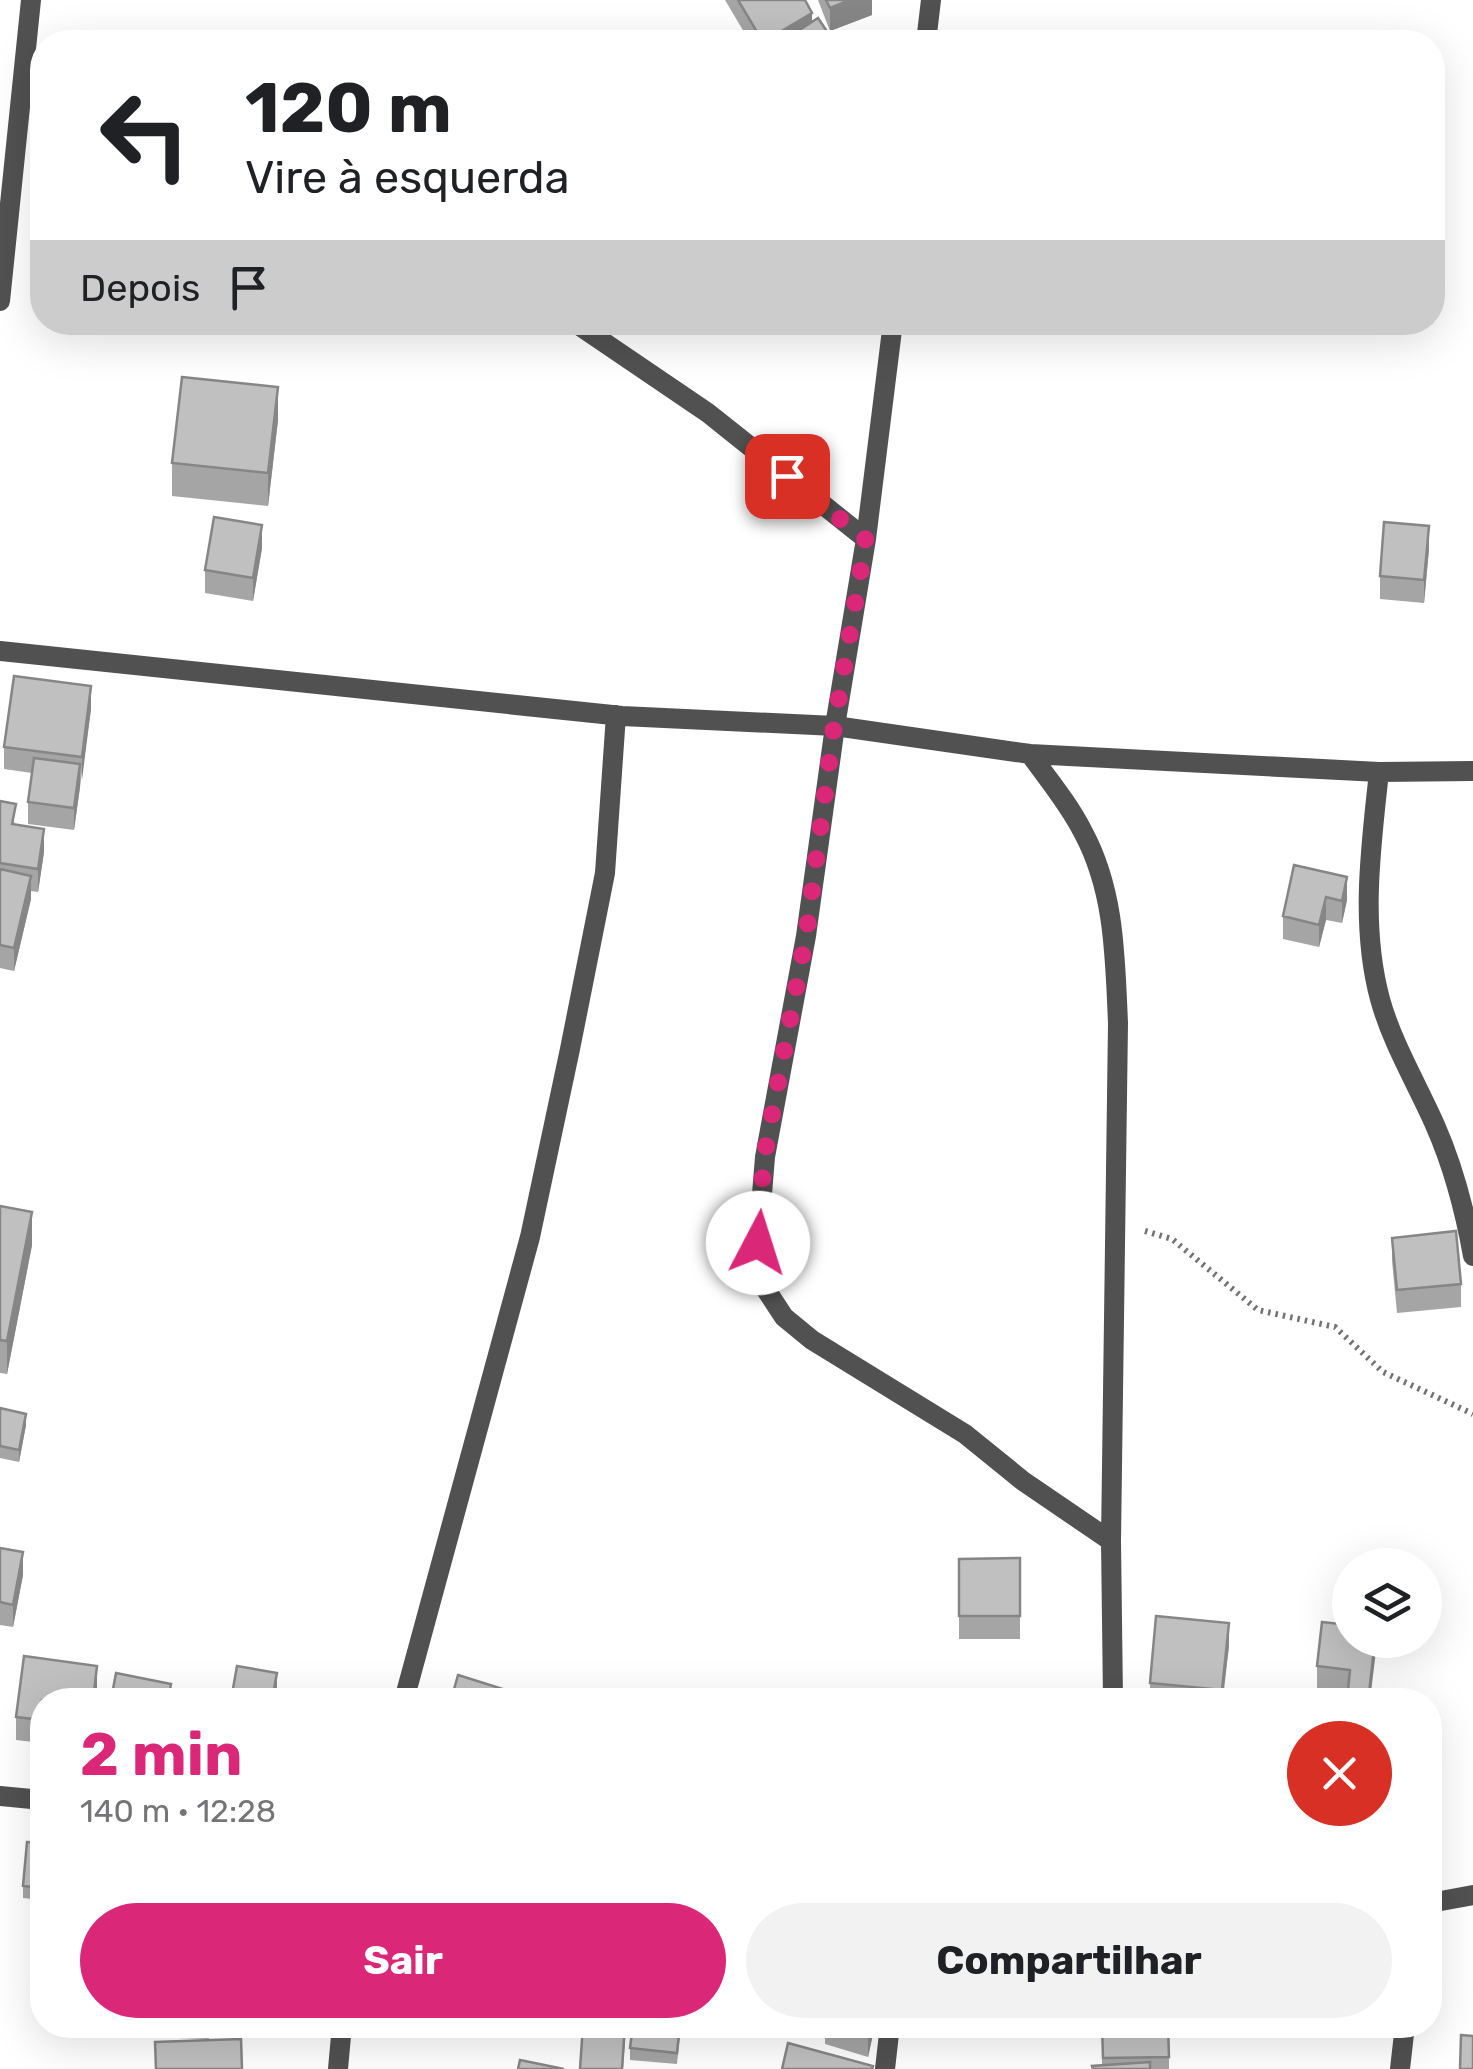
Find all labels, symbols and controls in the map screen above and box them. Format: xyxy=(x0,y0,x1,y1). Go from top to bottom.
text: 120 m xyxy=(245,67,452,150)
icon: left xyxy=(80,70,210,200)
text: Vire à esquerda xyxy=(245,151,569,204)
icon: arrive xyxy=(221,260,276,315)
text: Depois xyxy=(80,265,201,311)
pin xyxy=(745,434,830,519)
icon: arrive xyxy=(760,449,815,504)
position arrow xyxy=(706,1191,810,1295)
map controls xyxy=(1332,1548,1442,1658)
button: layers xyxy=(1332,1548,1442,1658)
text: 2 min xyxy=(80,1719,242,1790)
button: close xyxy=(1287,1721,1392,1826)
text: 140 m · 12:28 xyxy=(80,1792,276,1830)
button: Sair xyxy=(80,1903,726,2018)
button: Compartilhar xyxy=(746,1903,1392,2018)

